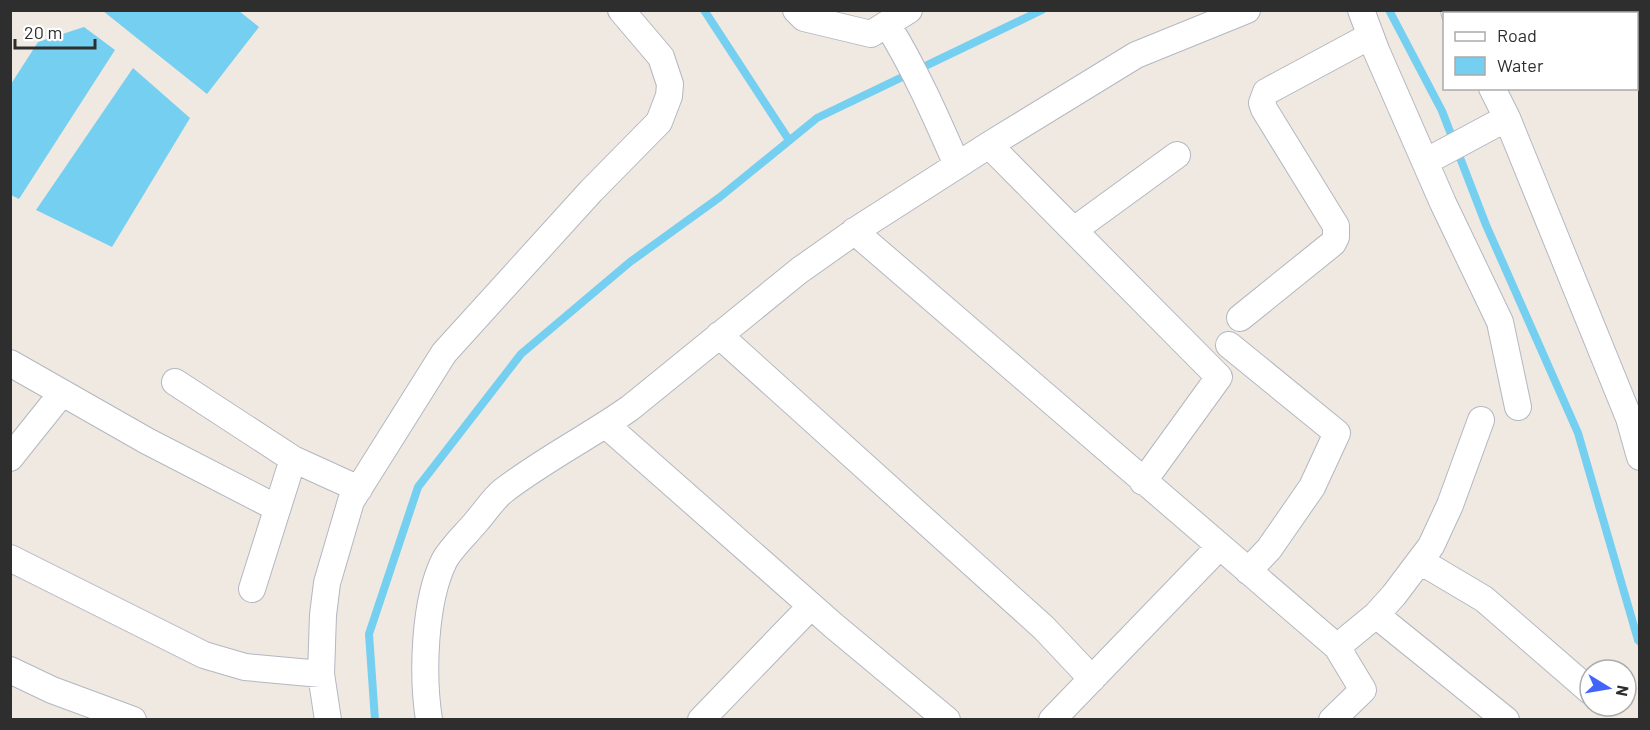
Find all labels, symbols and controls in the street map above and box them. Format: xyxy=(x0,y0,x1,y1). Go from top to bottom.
scale bar xyxy=(15,12,94,50)
legend xyxy=(1443,12,1638,90)
text: 20 m xyxy=(24,21,62,43)
text: Road xyxy=(1497,24,1537,46)
text: Water xyxy=(1497,54,1544,76)
north arrow xyxy=(1578,658,1638,718)
text: N xyxy=(1613,684,1634,698)

